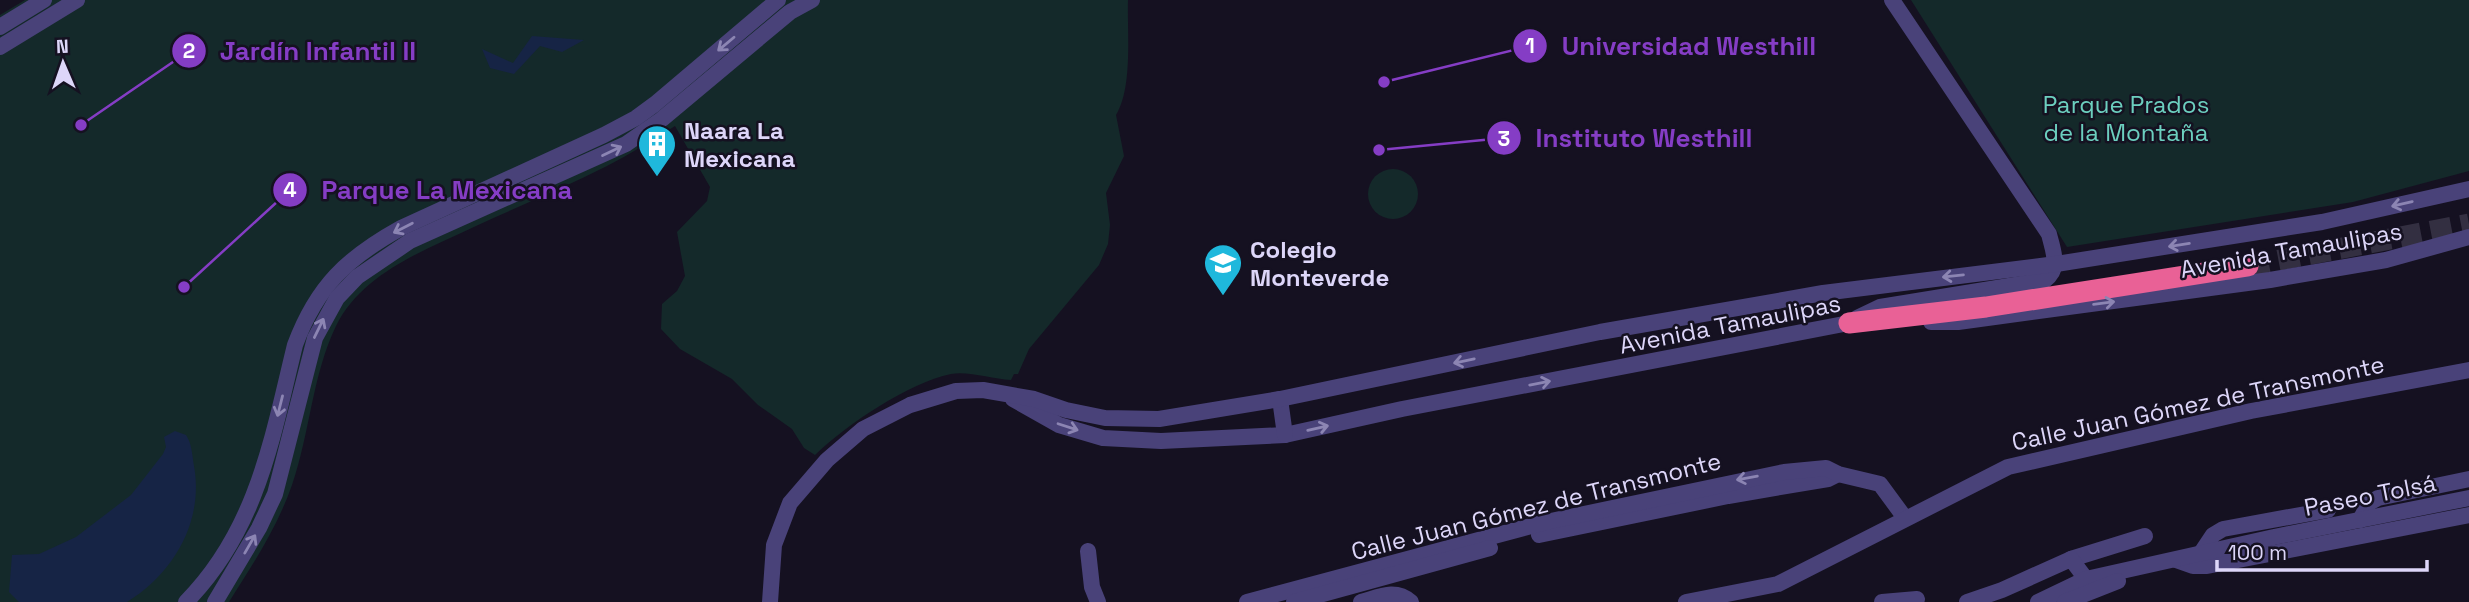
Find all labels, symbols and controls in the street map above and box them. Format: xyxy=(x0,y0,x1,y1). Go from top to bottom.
callout: Universidad Westhill xyxy=(1513,23,1831,70)
callout: Jardín Infantil II xyxy=(171,27,430,74)
north arrow xyxy=(28,28,98,98)
text: Universidad Westhill xyxy=(1562,29,1816,63)
text: 1 xyxy=(1525,32,1535,59)
text: N xyxy=(56,34,69,59)
text: Jardín Infantil II xyxy=(220,34,416,68)
one-way arrow xyxy=(717,36,735,52)
text: 2 xyxy=(183,37,195,64)
park label: Parque Prados de la Montaña xyxy=(2043,89,2209,148)
place label: Naara La Mexicana xyxy=(684,115,796,174)
callout: Instituto Westhill xyxy=(1487,115,1767,162)
text: Instituto Westhill xyxy=(1536,121,1752,155)
building icon: Naara La Mexicana xyxy=(636,123,678,178)
text: 3 xyxy=(1498,125,1510,152)
one-way arrow xyxy=(601,143,622,157)
callout: Parque La Mexicana xyxy=(273,167,587,214)
text: Parque La Mexicana xyxy=(322,173,572,207)
text: 4 xyxy=(283,176,297,203)
one-way arrow xyxy=(2391,198,2414,212)
street label: Avenida Tamaulipas xyxy=(2178,215,2404,285)
one-way arrow xyxy=(393,221,414,235)
place label: Colegio Monteverde xyxy=(1250,234,1389,293)
one-way arrow xyxy=(2168,239,2191,252)
school or university icon: Colegio Monteverde xyxy=(1202,242,1244,297)
one-way arrow xyxy=(1942,270,1965,283)
street label: Avenida Tamaulipas xyxy=(1617,287,1843,361)
one-way arrow xyxy=(2092,296,2115,309)
one-way arrow xyxy=(313,318,327,339)
street label: Calle Juan Gómez de Transmonte xyxy=(2009,348,2387,458)
one-way arrow xyxy=(1453,354,1476,368)
one-way arrow xyxy=(1528,375,1551,389)
one-way arrow xyxy=(273,394,286,417)
one-way arrow xyxy=(1306,421,1328,434)
one-way arrow xyxy=(1057,422,1079,435)
street label: Calle Juan Gómez de Transmonte xyxy=(1348,445,1724,567)
street label: Paseo Tolsá xyxy=(2301,467,2439,523)
one-way arrow xyxy=(1736,472,1759,486)
scale bar xyxy=(2217,528,2427,572)
one-way arrow xyxy=(243,534,257,554)
text: 100 m xyxy=(2228,539,2287,566)

